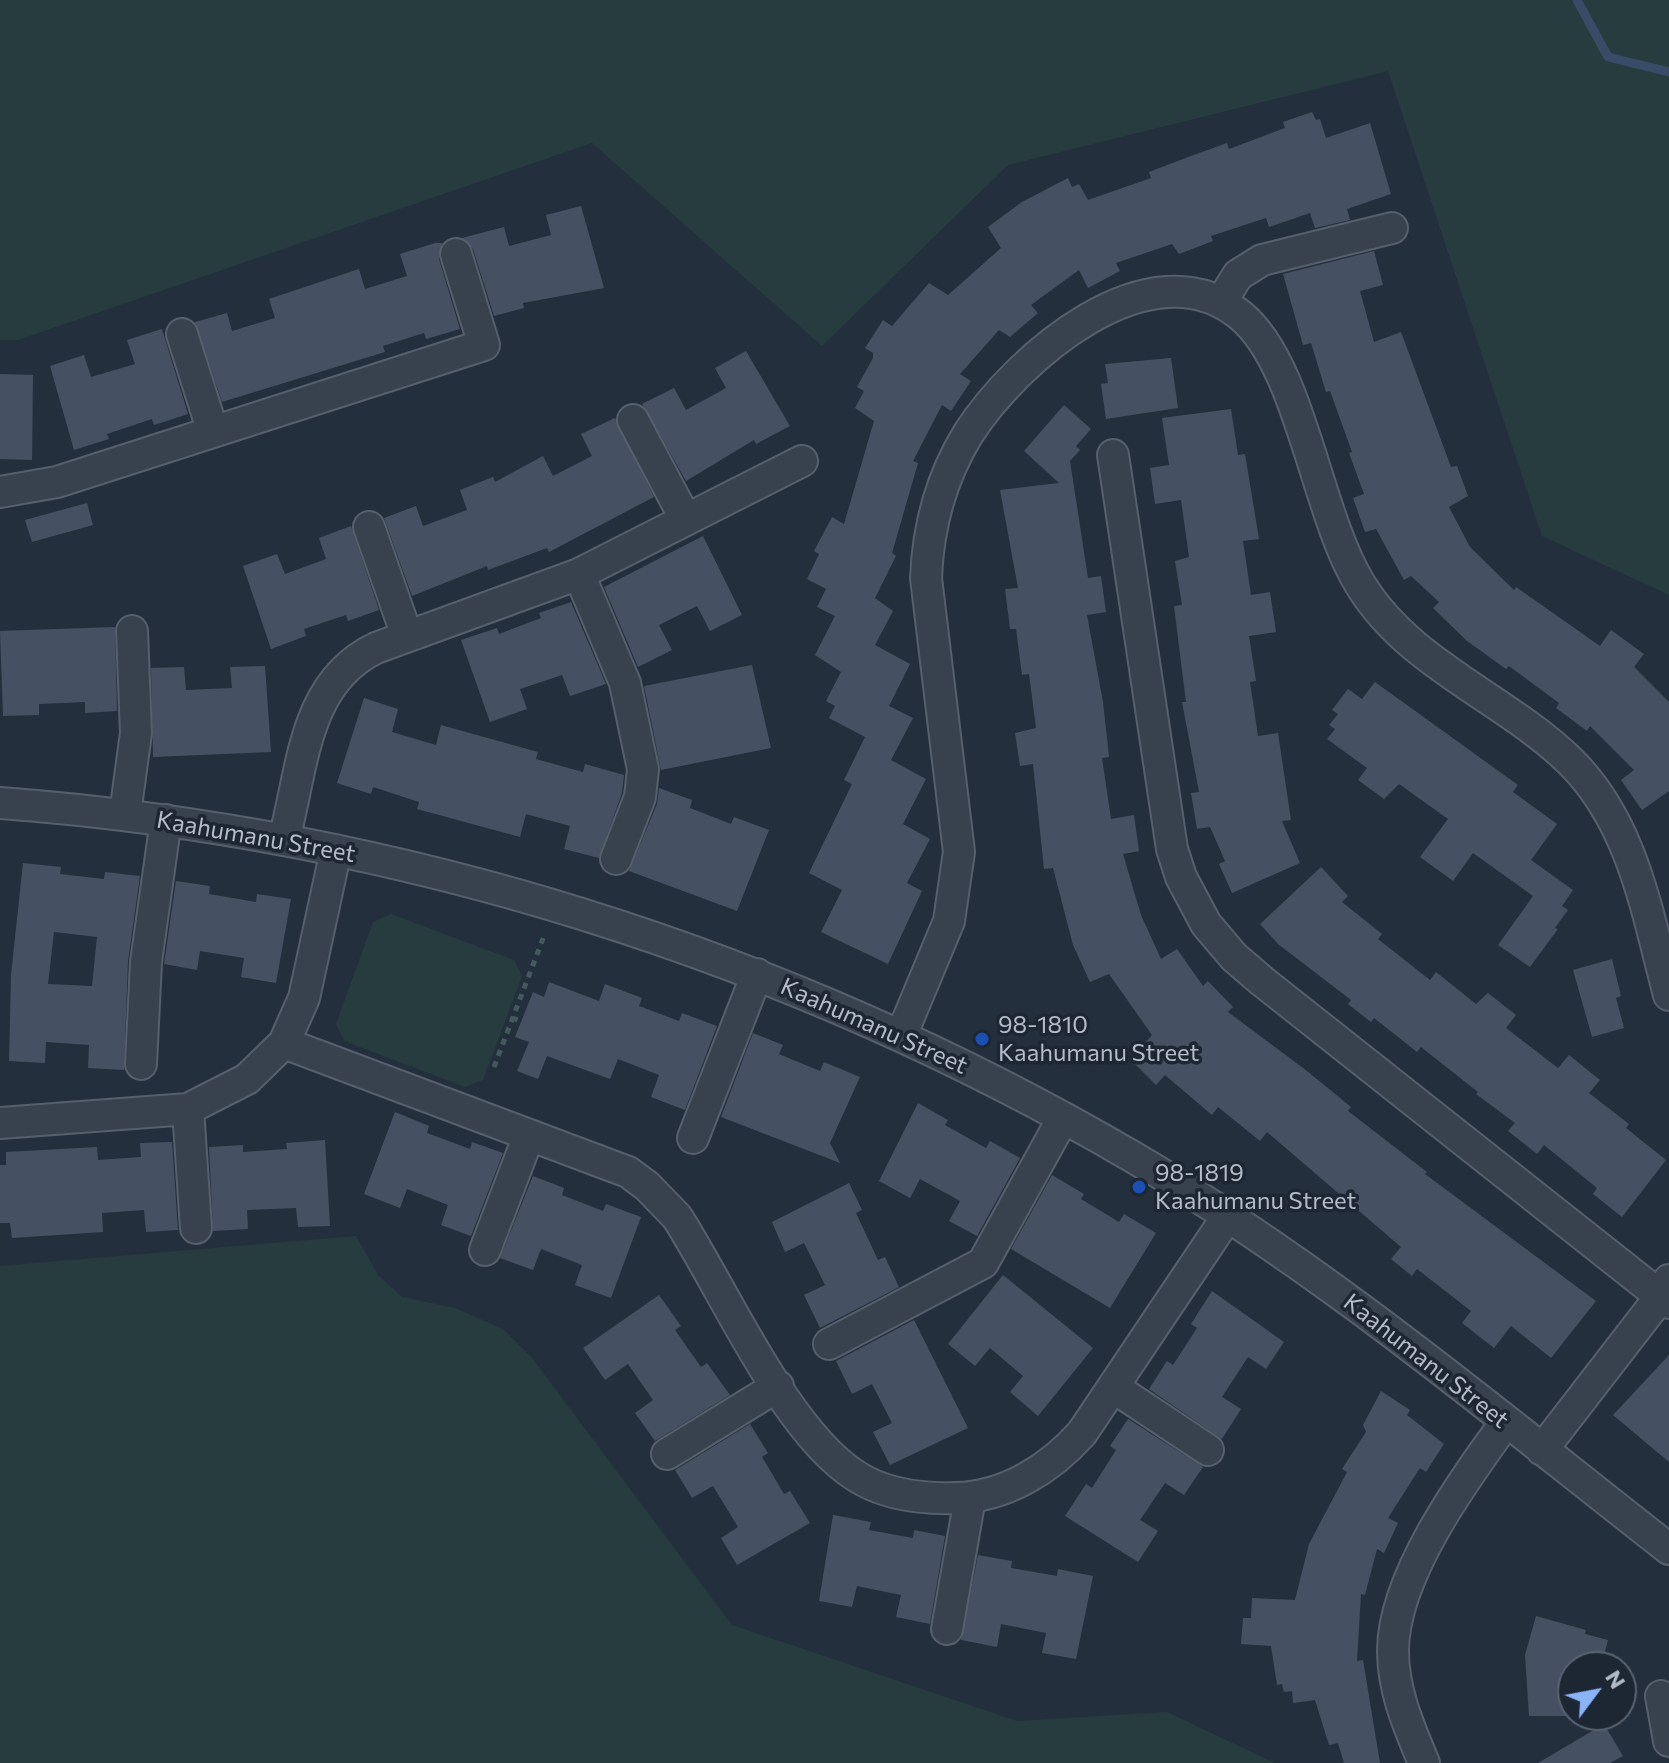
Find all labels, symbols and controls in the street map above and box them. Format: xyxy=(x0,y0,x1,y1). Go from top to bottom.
street label: Kaahumanu Street xyxy=(154,805,358,869)
street label: Kaahumanu Street xyxy=(776,972,972,1080)
place label: 98-1810 Kaahumanu Street xyxy=(998,1011,1199,1067)
marker: 98-1810 Kaahumanu Street xyxy=(973,1030,991,1048)
place label: 98-1819 Kaahumanu Street xyxy=(1155,1159,1356,1215)
marker: 98-1819 Kaahumanu Street xyxy=(1130,1178,1148,1196)
street label: Kaahumanu Street xyxy=(1338,1288,1514,1434)
north arrow xyxy=(1557,1651,1637,1731)
text: N xyxy=(1600,1665,1632,1693)

